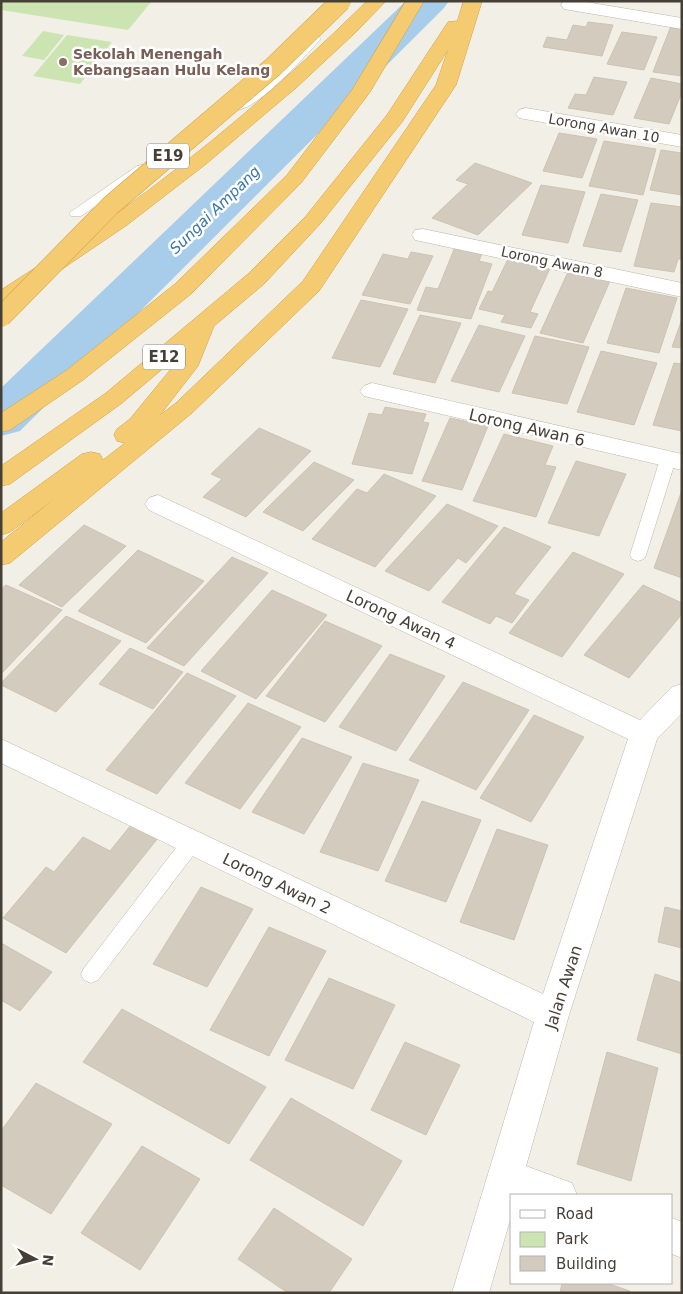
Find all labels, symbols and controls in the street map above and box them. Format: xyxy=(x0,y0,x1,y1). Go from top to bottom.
place label: Sekolah Menengah Kebangsaan Hulu Kelang xyxy=(73,46,270,78)
marker: Sekolah Menengah Kebangsaan Hulu Kelang xyxy=(57,56,69,68)
street label: Lorong Awan 10 xyxy=(547,110,661,146)
road number: E19 xyxy=(147,144,189,168)
water label: Sungai Ampang xyxy=(166,162,264,258)
street label: Lorong Awan 8 xyxy=(500,243,604,281)
road number: E12 xyxy=(143,344,185,370)
street label: Lorong Awan 6 xyxy=(467,405,587,450)
street label: Lorong Awan 4 xyxy=(343,586,458,653)
street label: Lorong Awan 2 xyxy=(219,849,334,918)
street label: Jalan Awan xyxy=(541,943,586,1033)
legend xyxy=(510,1194,673,1284)
text: Road xyxy=(556,1205,594,1223)
text: Park xyxy=(556,1230,589,1248)
north arrow xyxy=(10,1234,60,1284)
text: N xyxy=(39,1254,56,1267)
text: Building xyxy=(556,1255,617,1273)

